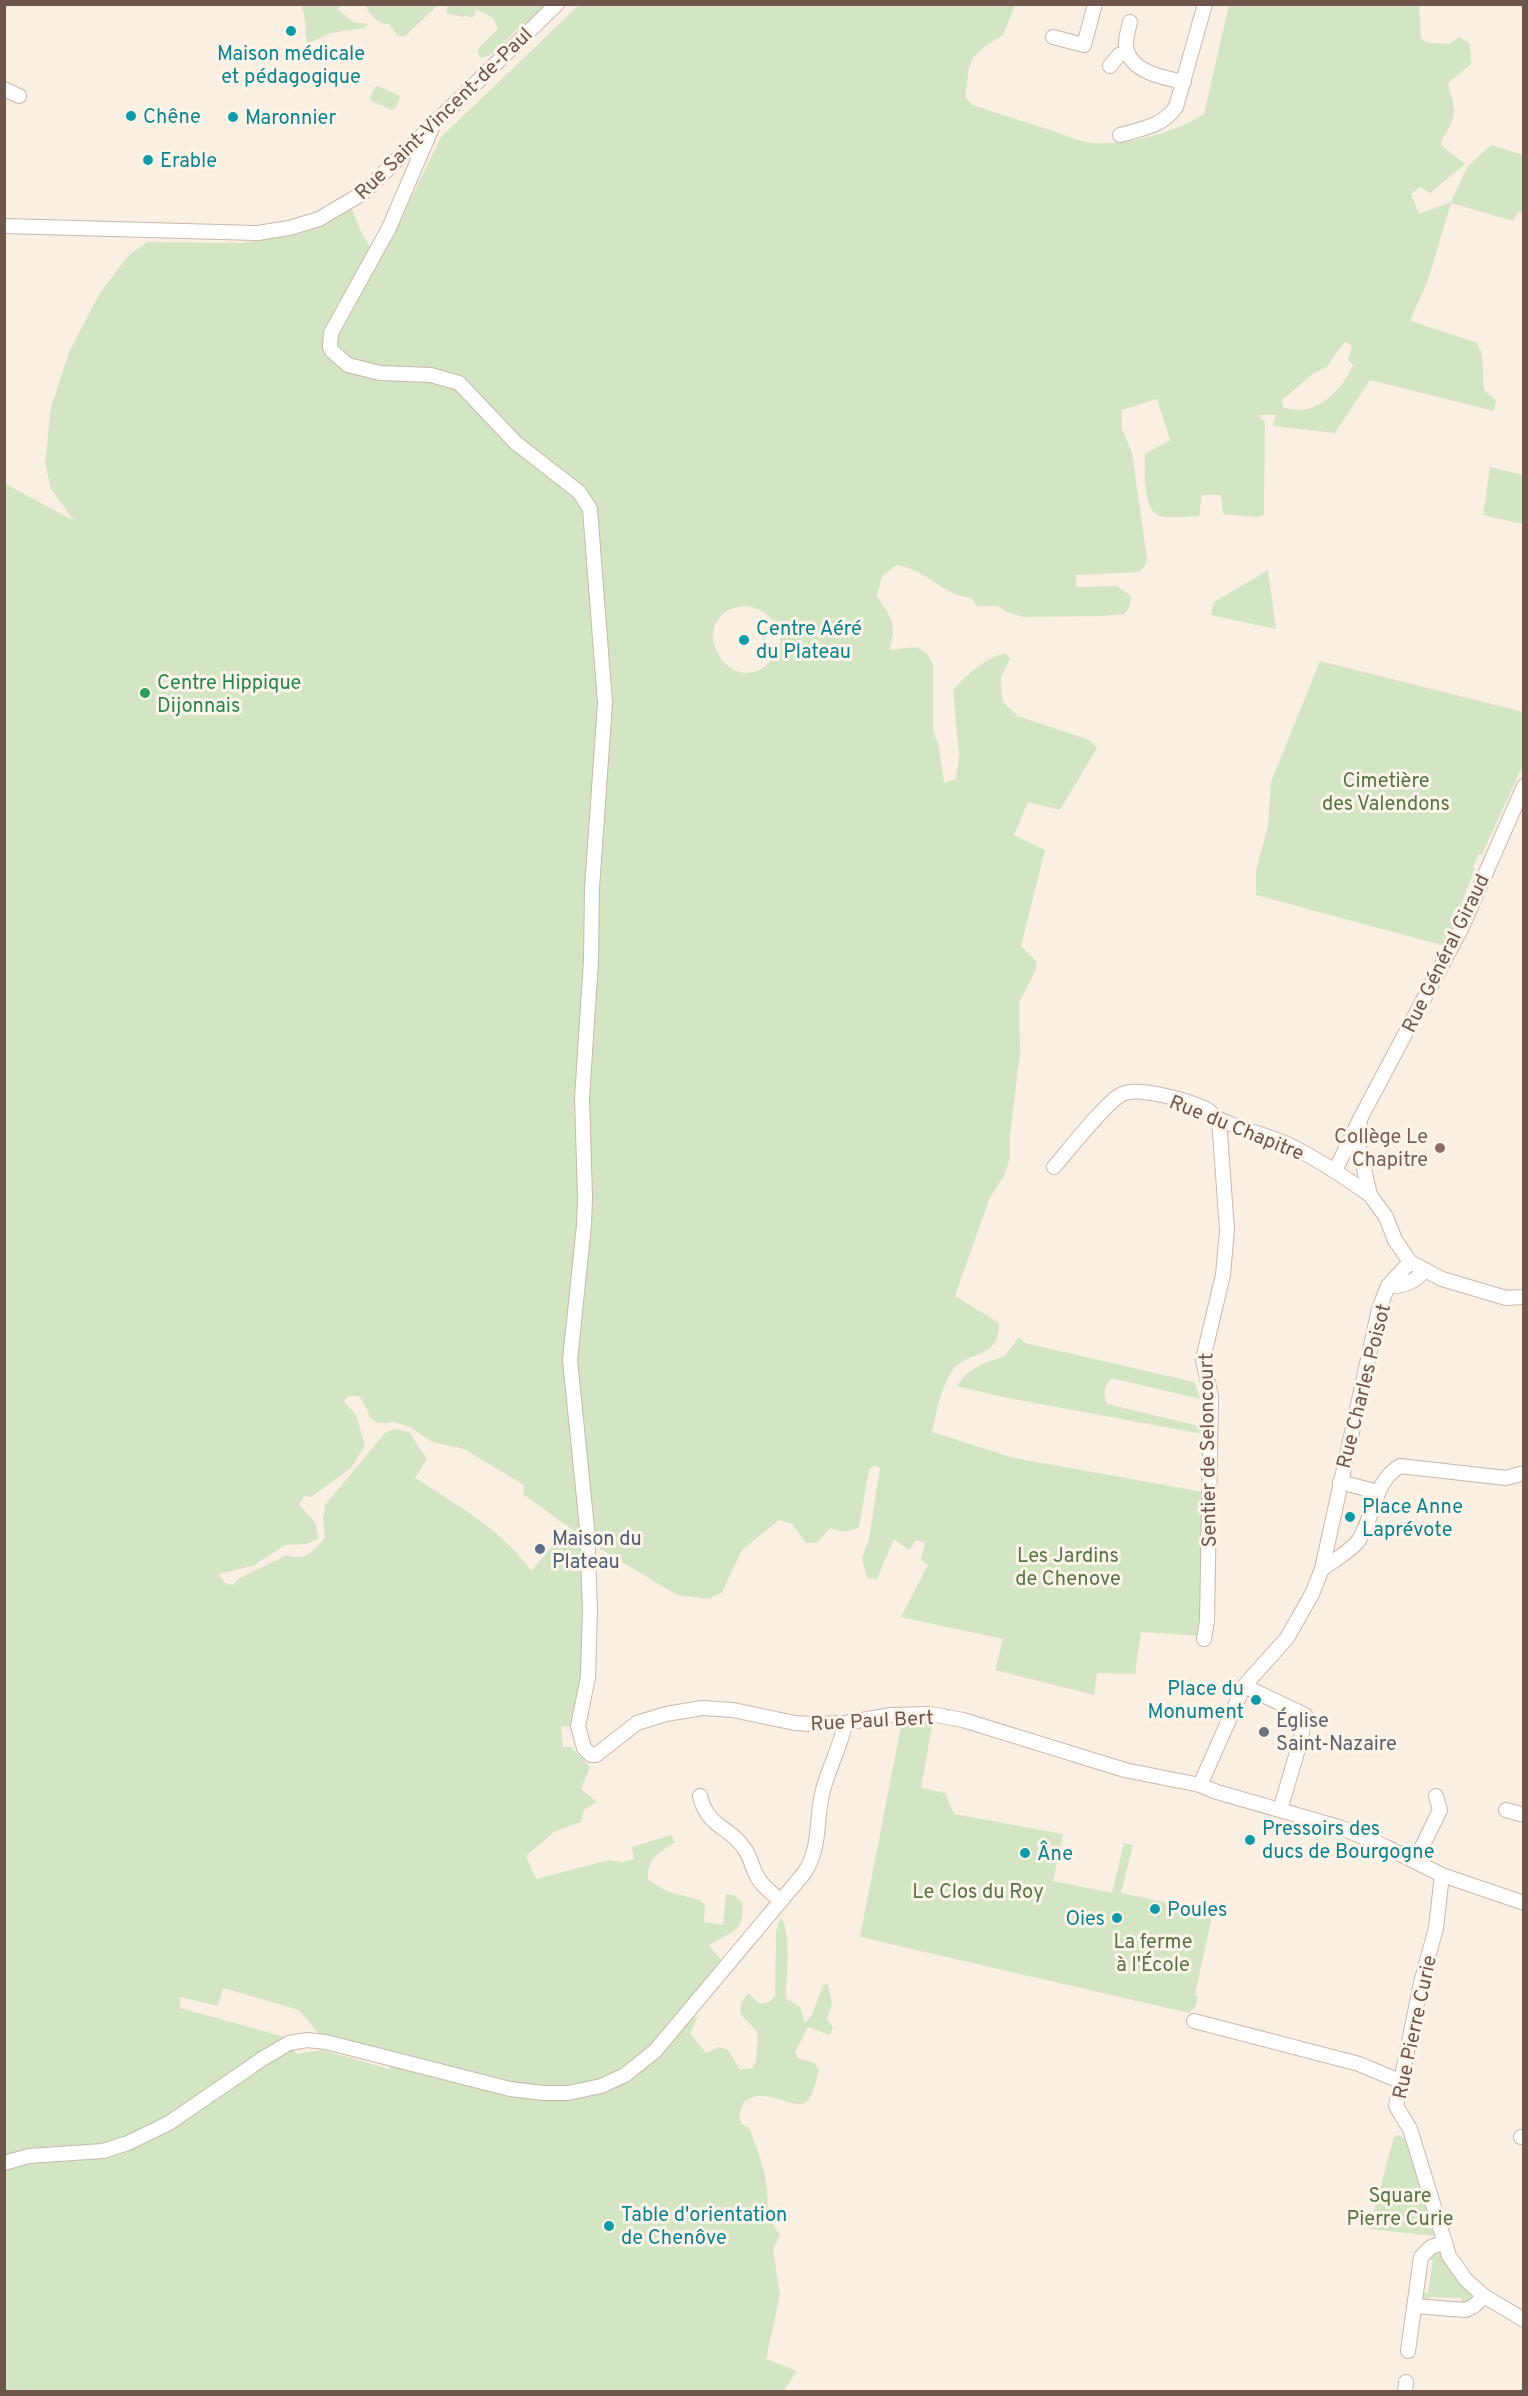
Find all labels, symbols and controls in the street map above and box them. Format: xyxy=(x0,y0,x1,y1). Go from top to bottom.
street label: Rue Saint-Vincent-de-Paul xyxy=(350,23,539,206)
marker: Maison médicale et pédagogique xyxy=(284,24,298,38)
place label: Maison médicale et pédagogique xyxy=(217,42,365,91)
place label: Chêne xyxy=(143,105,201,131)
place label: Maronnier xyxy=(245,106,336,132)
marker: Chêne xyxy=(124,109,138,123)
marker: Maronnier xyxy=(226,110,240,124)
place label: Erable xyxy=(160,149,217,175)
marker: Erable xyxy=(141,153,155,167)
place label: Centre Aéré du Plateau xyxy=(756,617,862,666)
marker: Centre Aéré du Plateau xyxy=(737,633,751,647)
place label: Centre Hippique Dijonnais xyxy=(157,671,301,720)
marker: Centre Hippique Dijonnais xyxy=(138,686,152,700)
park label: Cimetière des Valendons xyxy=(1322,769,1450,818)
street label: Rue Général Giraud xyxy=(1397,870,1497,1038)
street label: Rue du Chapitre xyxy=(1165,1090,1307,1168)
place label: Collège Le Chapitre xyxy=(1334,1125,1428,1174)
marker: Collège Le Chapitre xyxy=(1433,1141,1447,1155)
street label: Rue Charles Poisot xyxy=(1332,1301,1398,1472)
street label: Sentier de Seloncourt xyxy=(1194,1352,1224,1547)
place label: Place Anne Laprévote xyxy=(1362,1495,1463,1544)
marker: Place Anne Laprévote xyxy=(1343,1510,1357,1524)
place label: Maison du Plateau xyxy=(552,1527,642,1576)
marker: Maison du Plateau xyxy=(533,1542,547,1556)
park label: Les Jardins de Chenove xyxy=(1015,1544,1121,1593)
place label: Place du Monument xyxy=(1147,1677,1244,1726)
marker: Place du Monument xyxy=(1249,1693,1263,1707)
street label: Rue Paul Bert xyxy=(810,1706,934,1738)
place label: Église Saint-Nazaire xyxy=(1276,1707,1397,1758)
marker: Église Saint-Nazaire xyxy=(1257,1725,1271,1739)
place label: Pressoirs des ducs de Bourgogne xyxy=(1262,1817,1434,1866)
marker: Pressoirs des ducs de Bourgogne xyxy=(1243,1833,1257,1847)
place label: Âne xyxy=(1037,1840,1073,1868)
marker: Âne xyxy=(1018,1846,1032,1860)
park label: Le Clos du Roy xyxy=(912,1880,1044,1906)
place label: Poules xyxy=(1167,1898,1227,1924)
marker: Poules xyxy=(1148,1902,1162,1916)
place label: Oies xyxy=(1065,1907,1105,1933)
marker: Oies xyxy=(1110,1911,1124,1925)
park label: La ferme à l'École xyxy=(1113,1930,1193,1979)
street label: Rue Pierre Curie xyxy=(1388,1953,1444,2102)
park label: Square Pierre Curie xyxy=(1347,2184,1453,2233)
place label: Table d'orientation de Chenôve xyxy=(621,2203,787,2252)
marker: Table d'orientation de Chenôve xyxy=(602,2219,616,2233)

